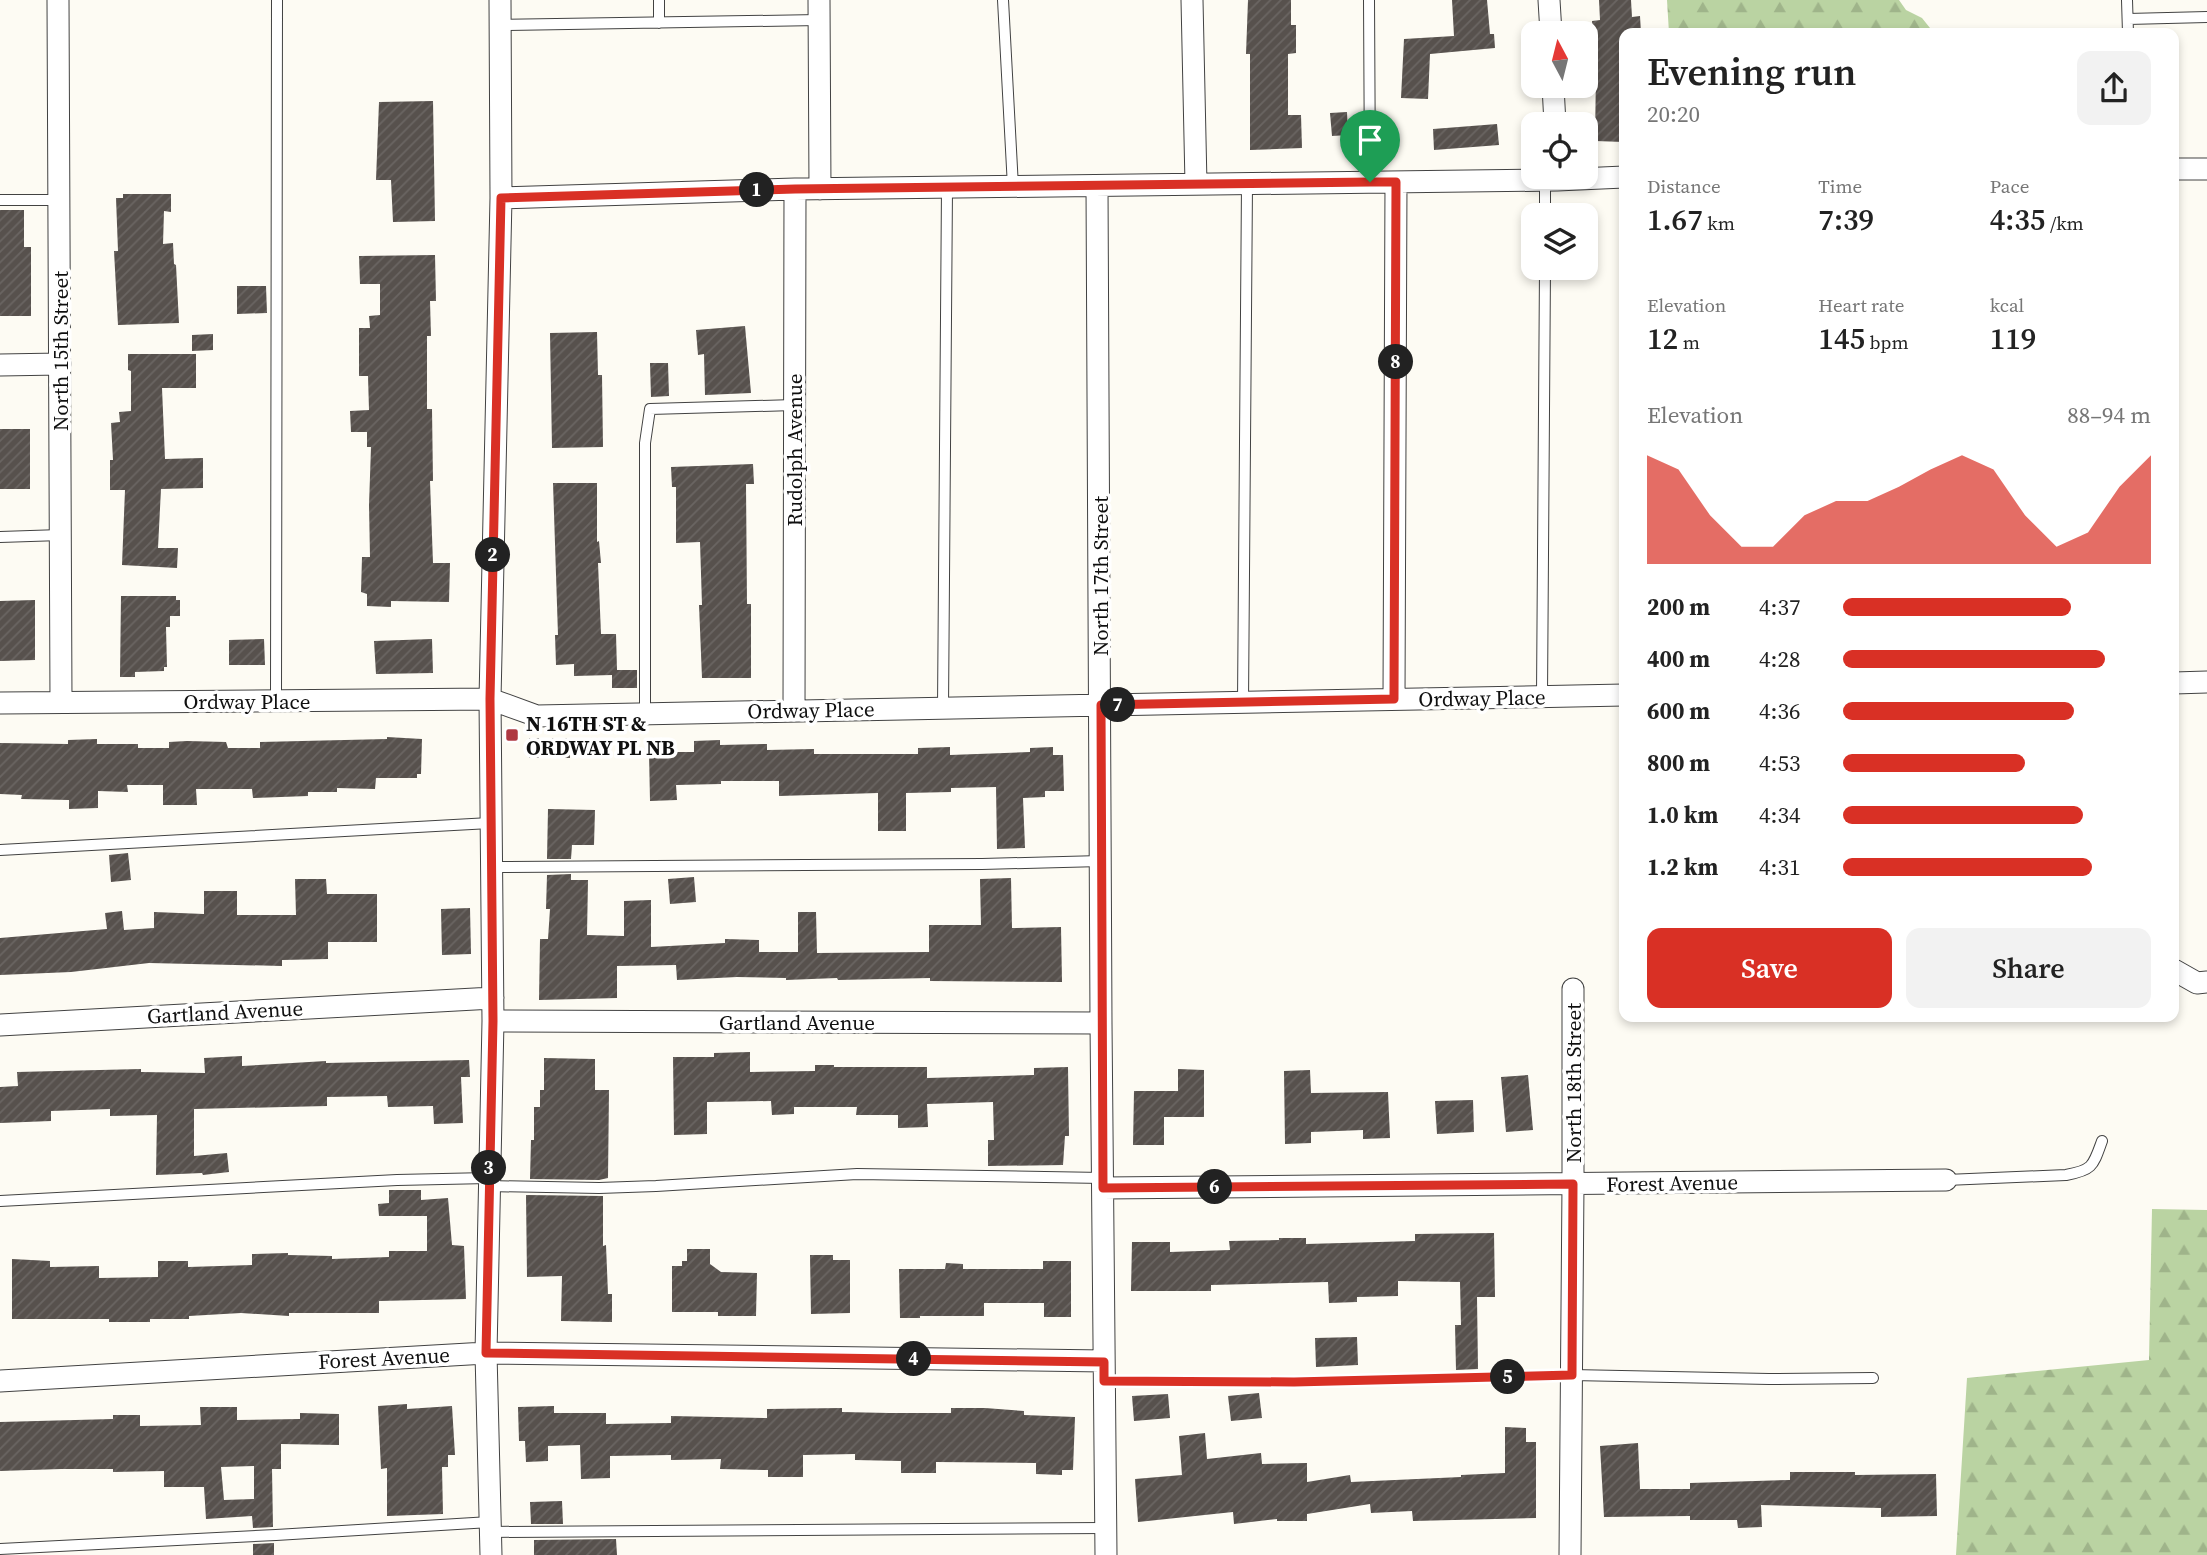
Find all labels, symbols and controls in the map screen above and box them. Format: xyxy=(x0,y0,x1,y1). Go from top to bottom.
north arrow xyxy=(1521,21,1598,98)
map controls xyxy=(1521,21,1598,280)
text: Evening run xyxy=(1647,46,1856,98)
button: share xyxy=(2077,51,2151,125)
text: 20:20 xyxy=(1647,98,1700,130)
pin xyxy=(1340,110,1400,182)
button: locate xyxy=(1521,112,1598,189)
icon: arrive xyxy=(1351,121,1389,159)
pin: 1 xyxy=(740,172,774,208)
text: Distance xyxy=(1647,173,1721,199)
text: Time xyxy=(1818,173,1862,199)
text: Pace xyxy=(1990,173,2029,199)
text: 1 xyxy=(751,176,762,202)
text: 1.67 xyxy=(1647,199,1703,240)
text: 7:39 xyxy=(1818,199,1874,240)
text: 4:35 xyxy=(1990,199,2045,240)
button: layers xyxy=(1521,203,1598,280)
text: km xyxy=(1703,210,1735,236)
text: /km xyxy=(2045,210,2084,236)
street label: North 15th Street xyxy=(46,271,75,431)
text: Elevation xyxy=(1647,292,1726,318)
text: Heart rate xyxy=(1818,292,1904,318)
text: kcal xyxy=(1990,292,2024,318)
text: 12 xyxy=(1647,318,1678,359)
text: 145 xyxy=(1818,318,1865,359)
text: 119 xyxy=(1990,318,2036,359)
text: m xyxy=(1678,329,1700,355)
text: bpm xyxy=(1865,329,1909,355)
pin: 8 xyxy=(1378,344,1414,380)
text: 8 xyxy=(1390,348,1401,374)
street label: Rudolph Avenue xyxy=(780,373,809,527)
text: Elevation xyxy=(1647,399,1743,431)
text: 88–94 m xyxy=(2067,399,2151,431)
street label: North 17th Street xyxy=(1086,496,1115,656)
pin: 2 xyxy=(476,538,510,572)
text: 2 xyxy=(487,541,498,567)
text: 200 m xyxy=(1647,591,1710,623)
text: 4:37 xyxy=(1759,591,1800,623)
text: 400 m xyxy=(1647,643,1710,675)
text: 4:28 xyxy=(1759,643,1800,675)
street label: Ordway Place xyxy=(1418,682,1546,714)
street label: Ordway Place xyxy=(183,687,311,716)
pin: 7 xyxy=(1100,688,1136,722)
text: 7 xyxy=(1112,691,1123,717)
street label: Ordway Place xyxy=(747,694,875,726)
text: 600 m xyxy=(1647,695,1710,727)
text: 4:36 xyxy=(1759,695,1800,727)
place label: N 16TH ST & ORDWAY PL NB xyxy=(526,709,675,762)
marker: N 16TH ST & ORDWAY PL NB xyxy=(504,727,520,743)
text: 800 m xyxy=(1647,747,1710,779)
text: 4:53 xyxy=(1759,747,1800,779)
text: 1.0 km xyxy=(1647,799,1718,831)
text: 4:34 xyxy=(1759,799,1800,831)
text: 1.2 km xyxy=(1647,851,1718,883)
text: 4:31 xyxy=(1759,851,1800,883)
button: Save xyxy=(1647,928,1892,1008)
button: Share xyxy=(1906,928,2151,1008)
street label: Gartland Avenue xyxy=(146,993,304,1031)
street label: North 18th Street xyxy=(1559,1003,1588,1163)
street label: Gartland Avenue xyxy=(719,1008,875,1037)
pin: 3 xyxy=(472,1150,506,1186)
text: 3 xyxy=(483,1154,494,1180)
street label: Forest Avenue xyxy=(1606,1167,1738,1199)
pin: 6 xyxy=(1198,1170,1232,1204)
text: 6 xyxy=(1209,1173,1220,1199)
street label: Forest Avenue xyxy=(317,1340,451,1376)
pin: 4 xyxy=(897,1342,932,1376)
text: 4 xyxy=(908,1345,919,1371)
pin: 5 xyxy=(1490,1360,1526,1394)
text: 5 xyxy=(1502,1363,1513,1389)

